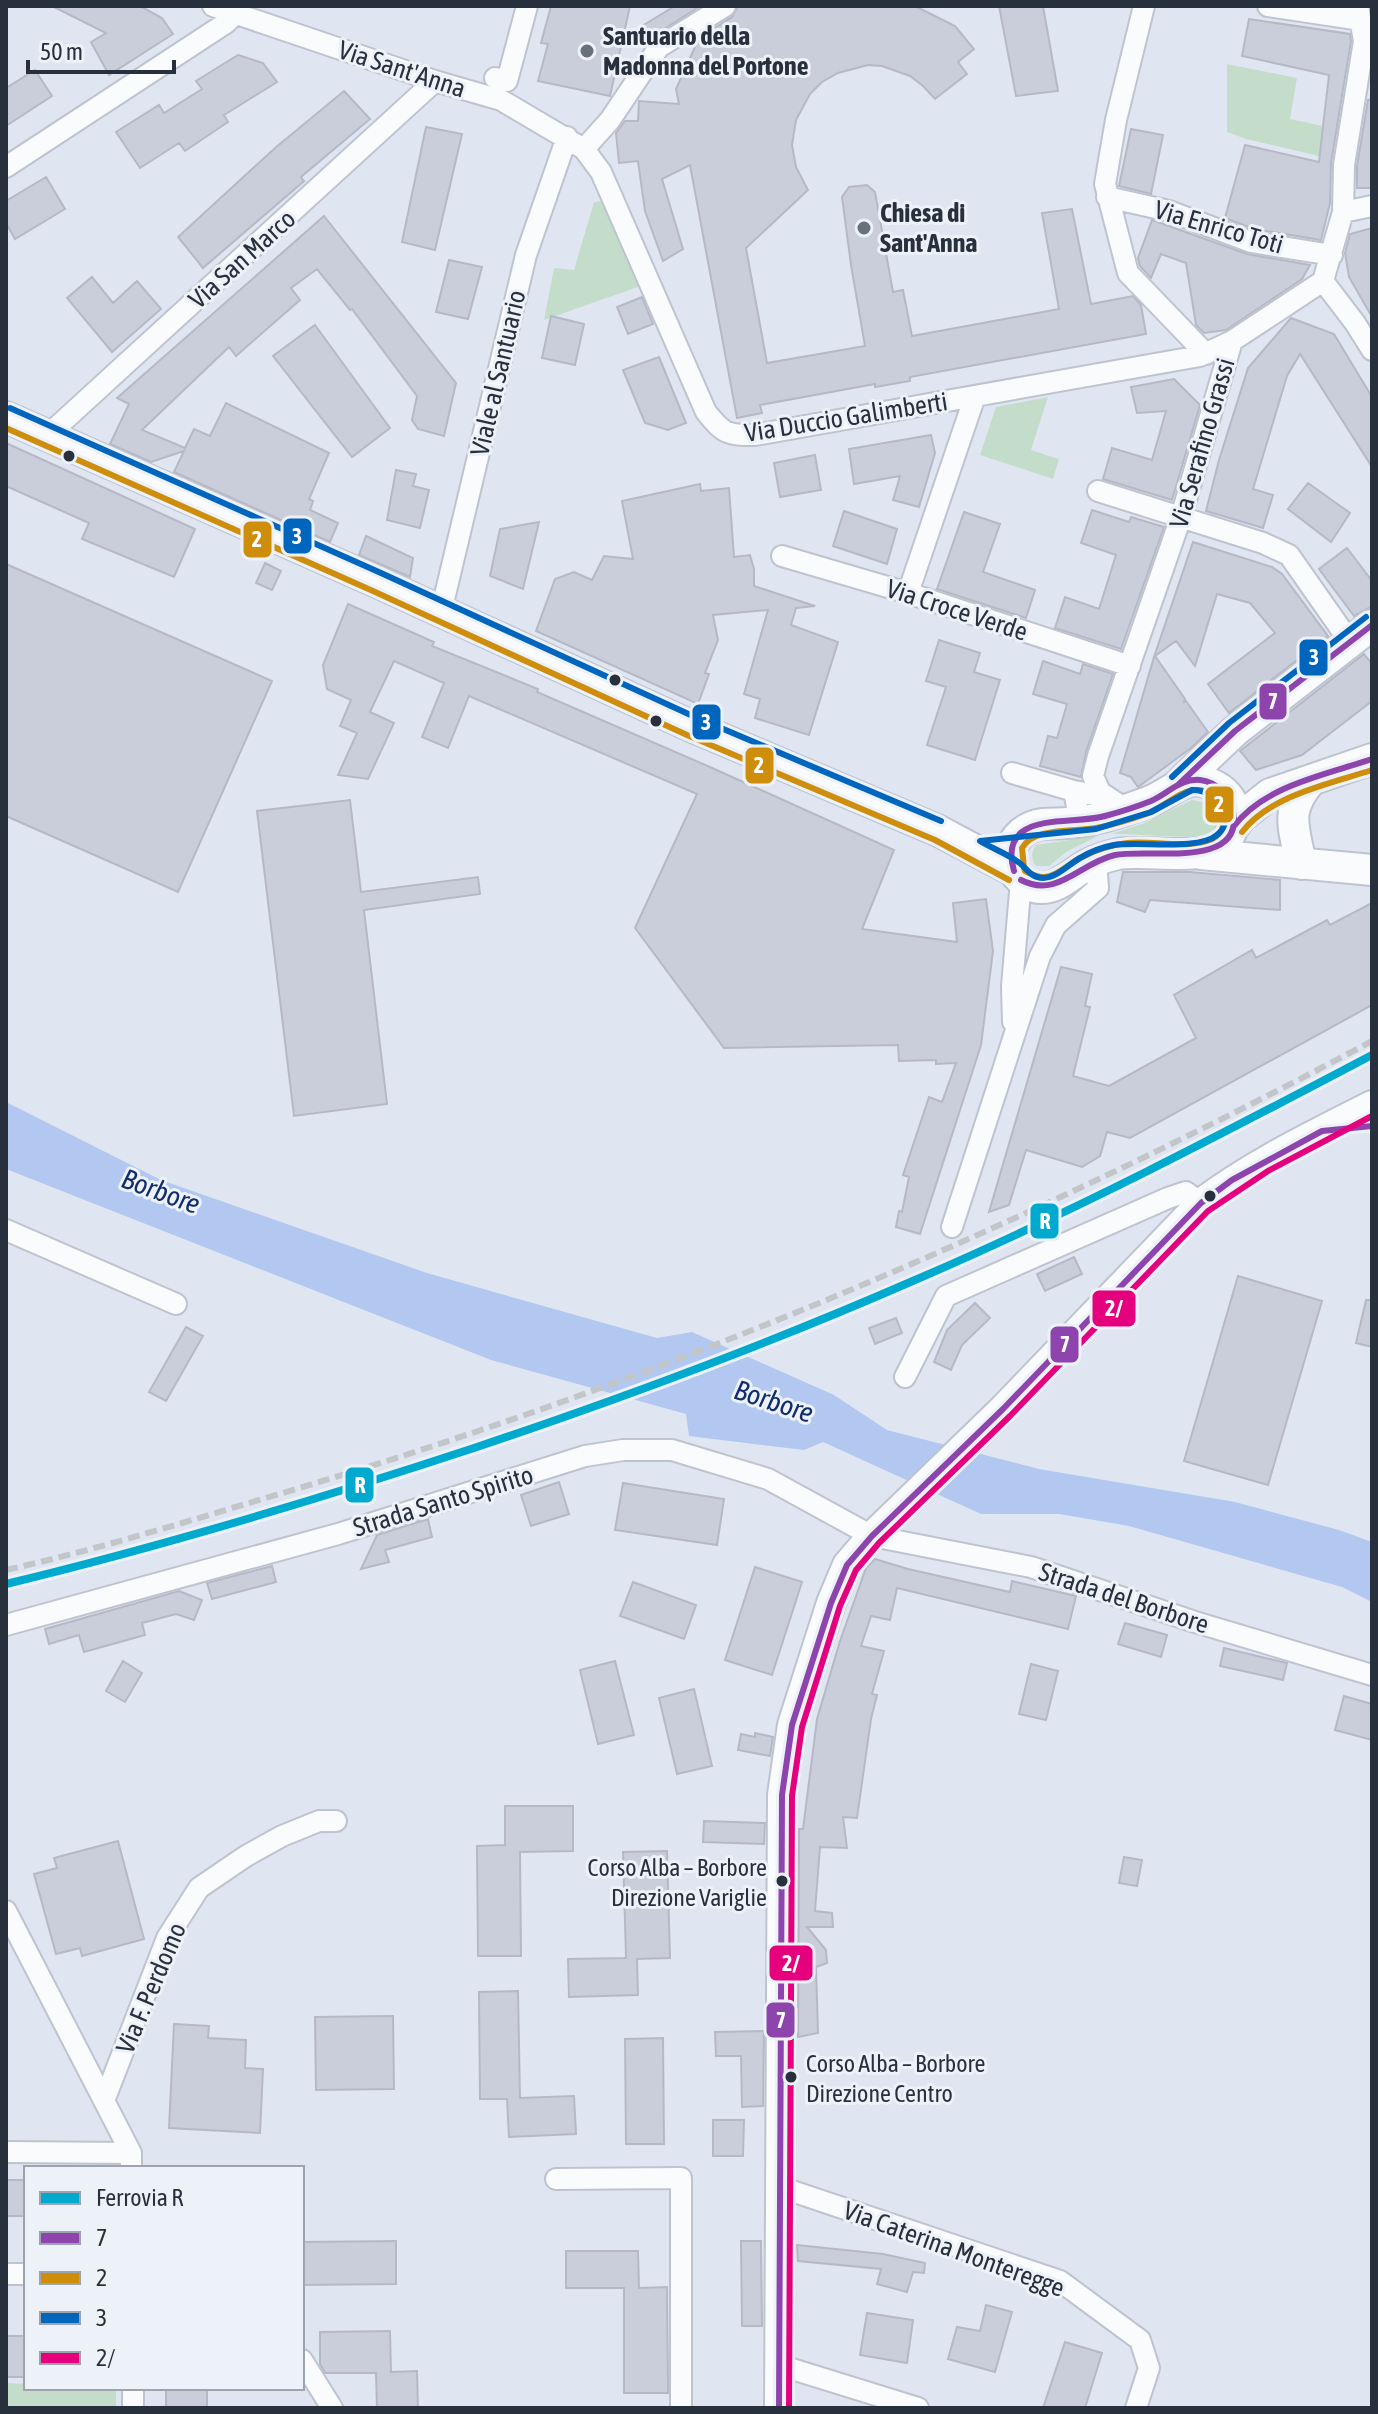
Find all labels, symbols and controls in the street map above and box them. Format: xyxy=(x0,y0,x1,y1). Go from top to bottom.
place label: Santuario della Madonna del Portone xyxy=(603,21,809,81)
scale bar xyxy=(28,24,174,74)
street label: Via Sant'Anna xyxy=(335,34,469,104)
text: 50 m xyxy=(40,38,83,65)
marker: Santuario della Madonna del Portone xyxy=(578,42,596,60)
street label: Via Enrico Toti xyxy=(1151,194,1287,260)
place label: Chiesa di Sant'Anna xyxy=(880,198,977,258)
street label: Via San Marco xyxy=(183,203,301,315)
marker: Chiesa di Sant'Anna xyxy=(855,219,873,237)
street label: Viale al Santuario xyxy=(464,287,532,459)
street label: Via Serafino Grassi xyxy=(1163,355,1241,531)
street label: Via Duccio Galimberti xyxy=(742,386,950,448)
unlabelled marker xyxy=(61,448,77,464)
line badge: 3 xyxy=(282,517,313,555)
line badge: 2 xyxy=(242,520,273,559)
text: 3 xyxy=(292,523,302,549)
text: 2 xyxy=(252,526,262,552)
street label: Via Croce Verde xyxy=(883,573,1031,647)
line badge: 3 xyxy=(1298,638,1329,677)
text: 3 xyxy=(1309,644,1319,670)
unlabelled marker xyxy=(607,672,623,688)
line badge: 7 xyxy=(1258,682,1288,721)
text: 7 xyxy=(1268,688,1278,714)
line badge: 3 xyxy=(691,703,722,741)
text: 3 xyxy=(701,709,711,735)
unlabelled marker xyxy=(648,713,664,729)
line badge: 2 xyxy=(744,746,775,785)
text: 2 xyxy=(754,752,764,778)
line badge: 2 xyxy=(1204,785,1235,824)
text: 2 xyxy=(1214,791,1224,817)
water label: Borbore xyxy=(117,1162,205,1220)
unlabelled marker xyxy=(1202,1188,1218,1204)
line badge: R xyxy=(1029,1202,1060,1240)
text: R xyxy=(1039,1208,1051,1234)
line badge: 2/ xyxy=(1091,1289,1137,1328)
text: 2/ xyxy=(1105,1295,1123,1321)
line badge: 7 xyxy=(1049,1325,1080,1364)
text: 7 xyxy=(1060,1331,1070,1357)
water label: Borbore xyxy=(730,1373,818,1429)
street label: Strada Santo Spirito xyxy=(349,1459,537,1543)
line badge: R xyxy=(344,1466,375,1504)
text: R xyxy=(354,1472,366,1498)
street label: Strada del Borbore xyxy=(1035,1556,1213,1640)
place label: Corso Alba – Borbore Direzione Variglie xyxy=(588,1854,767,1911)
marker: Corso Alba – Borbore Direzione Variglie xyxy=(774,1873,790,1889)
street label: Via F. Perdomo xyxy=(110,1918,192,2058)
line badge: 2/ xyxy=(768,1944,814,1982)
text: 2/ xyxy=(782,1950,800,1976)
line badge: 7 xyxy=(765,2001,796,2039)
text: 7 xyxy=(776,2007,786,2033)
place label: Corso Alba – Borbore Direzione Centro xyxy=(806,2050,985,2107)
marker: Corso Alba – Borbore Direzione Centro xyxy=(783,2069,799,2085)
legend xyxy=(24,2166,304,2390)
text: Ferrovia R xyxy=(96,2184,183,2211)
street label: Via Caterina Monteregge xyxy=(839,2195,1069,2303)
text: 7 xyxy=(96,2224,107,2251)
text: 2 xyxy=(96,2264,107,2291)
text: 3 xyxy=(96,2304,107,2331)
text: 2/ xyxy=(96,2344,115,2371)

